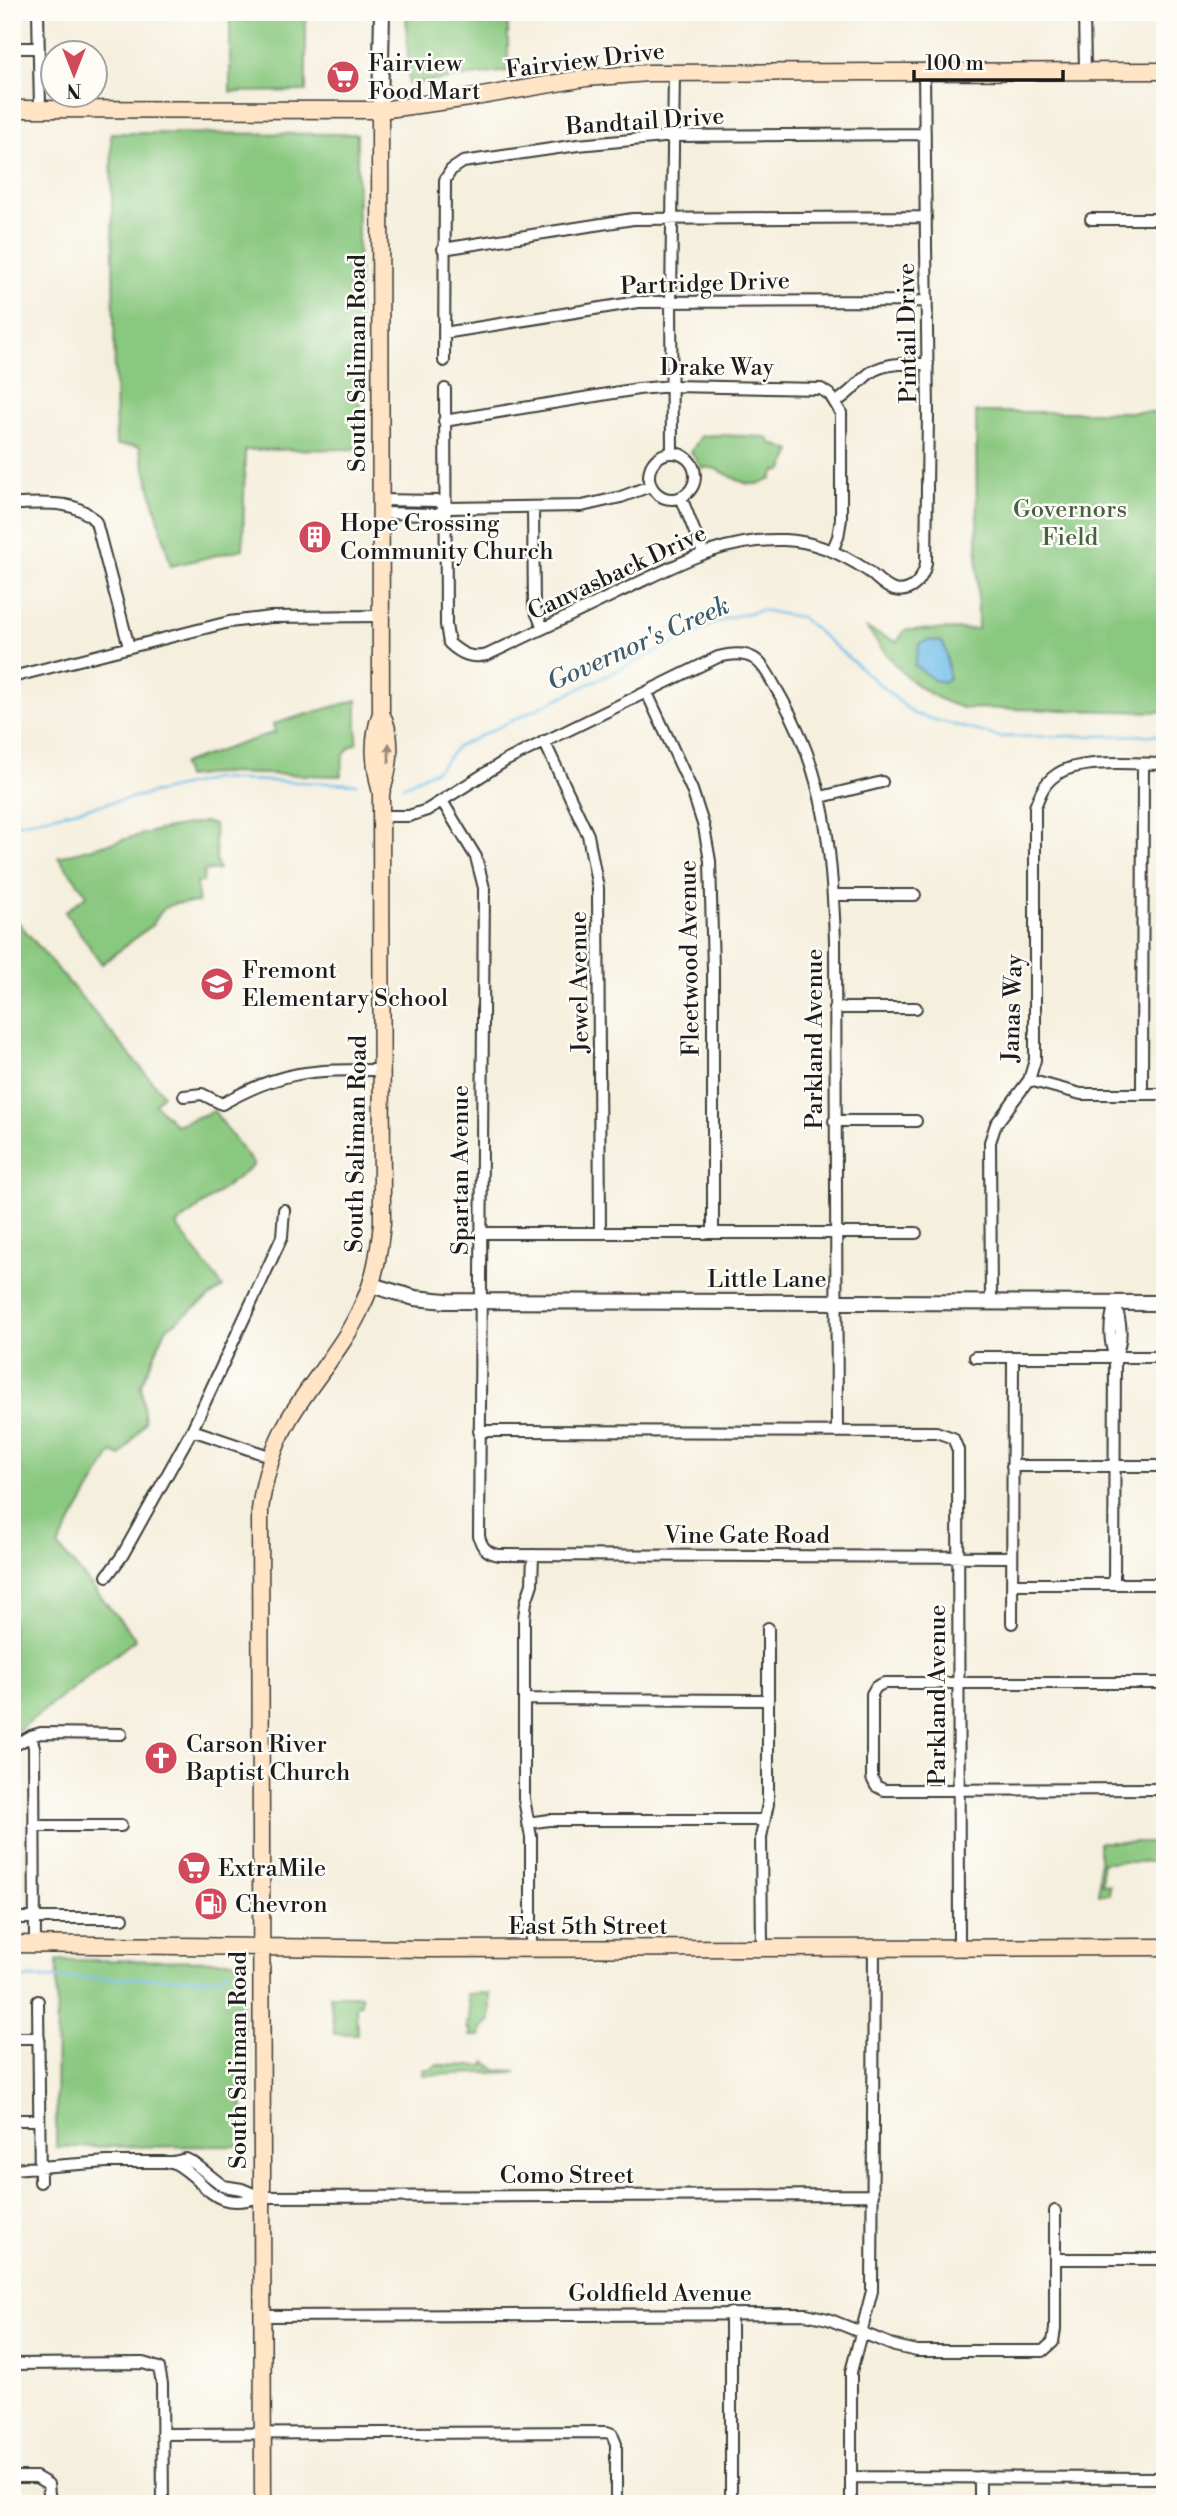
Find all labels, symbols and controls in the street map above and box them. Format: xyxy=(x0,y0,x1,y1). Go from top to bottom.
street label: Fairview Drive xyxy=(504,36,666,86)
north arrow xyxy=(38,38,108,108)
scale bar xyxy=(914,38,1063,82)
place label: Fairview Food Mart xyxy=(368,49,481,107)
text: 100 m xyxy=(925,51,984,77)
supermarket icon: Fairview Food Mart xyxy=(324,58,362,96)
text: N xyxy=(66,78,82,102)
street label: Bandtail Drive xyxy=(564,101,725,143)
street label: South Saliman Road xyxy=(343,254,373,472)
street label: Pintail Drive xyxy=(892,262,924,404)
street label: Partridge Drive xyxy=(620,266,790,302)
street label: Drake Way xyxy=(660,353,774,383)
park label: Governors Field xyxy=(1013,495,1127,553)
place label: Hope Crossing Community Church xyxy=(340,509,554,567)
building icon: Hope Crossing Community Church xyxy=(296,518,334,556)
street label: Canvasback Drive xyxy=(523,518,712,627)
water label: Governor's Creek xyxy=(542,589,734,698)
one-way arrow xyxy=(383,742,395,764)
street label: Fleetwood Avenue xyxy=(673,859,707,1057)
street label: Jewel Avenue xyxy=(564,911,596,1054)
street label: Parkland Avenue xyxy=(800,948,830,1130)
street label: Janas Way xyxy=(996,953,1030,1064)
place label: Fremont Elementary School xyxy=(242,956,448,1014)
school or university icon: Fremont Elementary School xyxy=(198,965,236,1003)
street label: South Saliman Road xyxy=(340,1034,374,1253)
street label: Spartan Avenue xyxy=(446,1085,476,1255)
street label: Little Lane xyxy=(707,1265,827,1295)
street label: Vine Gate Road xyxy=(663,1521,830,1551)
street label: Parkland Avenue xyxy=(923,1604,953,1786)
place label: Carson River Baptist Church xyxy=(185,1730,350,1788)
church icon: Carson River Baptist Church xyxy=(142,1739,180,1777)
supermarket icon: ExtraMile xyxy=(175,1849,213,1887)
place label: ExtraMile xyxy=(218,1854,326,1884)
fuel station icon: Chevron xyxy=(192,1885,230,1923)
place label: Chevron xyxy=(235,1890,328,1920)
street label: East 5th Street xyxy=(508,1912,668,1942)
street label: South Saliman Road xyxy=(224,1951,254,2169)
street label: Como Street xyxy=(500,2161,635,2191)
street label: Goldfield Avenue xyxy=(568,2279,752,2309)

